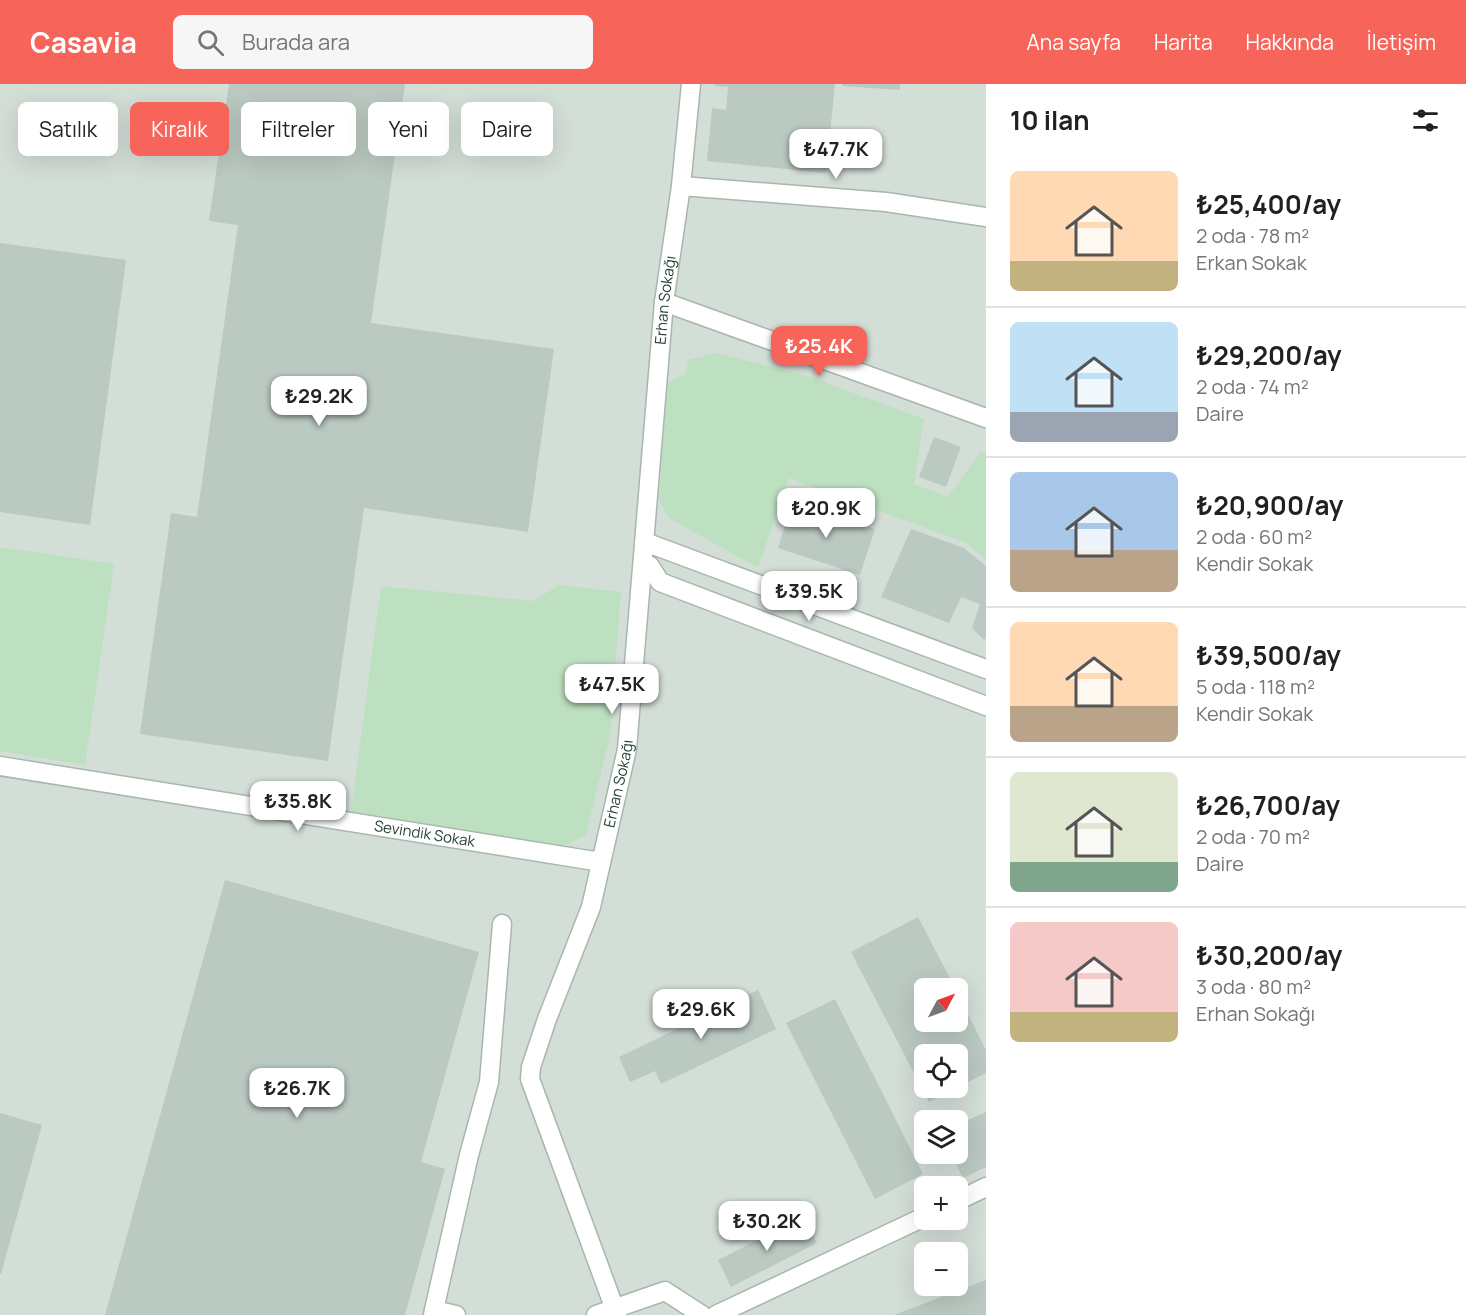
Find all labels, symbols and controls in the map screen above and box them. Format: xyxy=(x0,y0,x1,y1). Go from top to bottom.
search box xyxy=(173,15,593,69)
text: Casavia xyxy=(30,23,137,61)
icon: search xyxy=(194,26,227,59)
text: Burada ara xyxy=(242,27,350,57)
text: Ana sayfa xyxy=(1027,28,1121,56)
text: Harita xyxy=(1154,28,1213,56)
text: Hakkında xyxy=(1246,28,1334,56)
text: İletişim xyxy=(1367,28,1436,56)
chip: Satılık xyxy=(18,102,118,156)
chip: Kiralık xyxy=(130,102,229,156)
chip: Filtreler xyxy=(241,102,356,156)
chip: Yeni xyxy=(368,102,449,156)
chip: Daire xyxy=(461,102,553,156)
text: 10 ilan xyxy=(1010,102,1090,138)
icon: filters xyxy=(1409,104,1442,137)
pin: ₺47.7K xyxy=(787,129,885,180)
text: ₺47.7K xyxy=(803,135,869,162)
text: ₺25,400/ay xyxy=(1196,186,1341,222)
icon: home xyxy=(1058,195,1130,267)
text: 2 oda · 78 m² xyxy=(1196,222,1309,249)
text: Erkan Sokak xyxy=(1196,249,1307,276)
street label: Erhan Sokağı xyxy=(650,254,681,346)
pin: ₺25.4K xyxy=(770,326,868,377)
text: ₺25.4K xyxy=(785,332,853,359)
text: ₺29,200/ay xyxy=(1196,337,1341,373)
icon: home xyxy=(1058,346,1130,418)
text: 2 oda · 74 m² xyxy=(1196,373,1309,400)
pin: ₺29.2K xyxy=(270,376,368,427)
text: ₺29.2K xyxy=(285,382,353,409)
text: Daire xyxy=(1196,400,1244,427)
text: ₺20,900/ay xyxy=(1196,487,1343,523)
pin: ₺20.9K xyxy=(777,488,875,539)
text: ₺20.9K xyxy=(791,494,861,521)
icon: home xyxy=(1058,496,1130,568)
text: 2 oda · 60 m² xyxy=(1196,523,1312,550)
text: Kendir Sokak xyxy=(1196,550,1313,577)
pin: ₺39.5K xyxy=(760,571,858,622)
text: ₺39.5K xyxy=(775,577,843,604)
text: ₺39,500/ay xyxy=(1196,637,1341,673)
icon: home xyxy=(1058,646,1130,718)
pin: ₺47.5K xyxy=(563,664,661,715)
text: ₺47.5K xyxy=(579,670,645,697)
text: 5 oda · 118 m² xyxy=(1196,673,1315,700)
text: Kendir Sokak xyxy=(1196,700,1313,727)
street label: Erhan Sokağı xyxy=(598,739,638,830)
pin: ₺35.8K xyxy=(249,781,347,832)
text: ₺35.8K xyxy=(264,787,332,814)
text: ₺26,700/ay xyxy=(1196,787,1340,823)
icon: home xyxy=(1058,796,1130,868)
street label: Sevindik Sokak xyxy=(373,815,477,852)
text: 2 oda · 70 m² xyxy=(1196,823,1310,850)
text: Daire xyxy=(1196,850,1244,877)
text: ₺30,200/ay xyxy=(1196,937,1342,973)
icon: home xyxy=(1058,946,1130,1018)
text: 3 oda · 80 m² xyxy=(1196,973,1311,1000)
north arrow xyxy=(914,978,968,1032)
map controls xyxy=(914,978,968,1296)
pin: ₺29.6K xyxy=(652,989,750,1040)
text: ₺29.6K xyxy=(667,995,735,1022)
text: Erhan Sokağı xyxy=(1196,1000,1315,1027)
button: locate xyxy=(914,1044,968,1098)
pin: ₺26.7K xyxy=(248,1068,346,1119)
text: ₺26.7K xyxy=(263,1074,331,1101)
button: layers xyxy=(914,1110,968,1164)
button: + xyxy=(914,1176,968,1230)
pin: ₺30.2K xyxy=(718,1201,816,1252)
text: ₺30.2K xyxy=(733,1207,801,1234)
button: − xyxy=(914,1242,968,1296)

